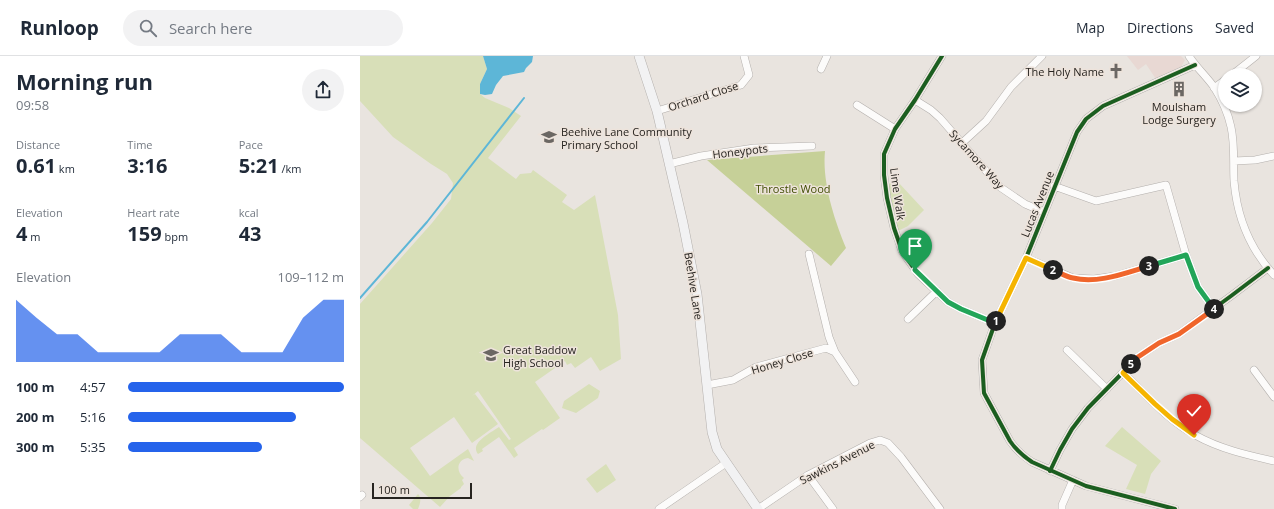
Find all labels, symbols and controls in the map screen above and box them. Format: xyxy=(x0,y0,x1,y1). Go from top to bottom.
search box xyxy=(123,10,403,46)
text: Runloop xyxy=(20,15,99,41)
icon: search xyxy=(137,17,159,39)
text: Search here xyxy=(169,18,252,38)
text: Map xyxy=(1076,18,1105,37)
text: Directions xyxy=(1127,18,1193,37)
text: Saved xyxy=(1215,18,1254,37)
church icon: The Holy Name xyxy=(1107,62,1125,80)
place label: The Holy Name xyxy=(1026,64,1104,79)
text: Morning run xyxy=(16,66,153,96)
map controls xyxy=(1218,68,1262,112)
button: layers xyxy=(1218,68,1262,112)
button: share xyxy=(302,69,344,111)
street label: Orchard Close xyxy=(666,78,740,114)
building icon: Moulsham Lodge Surgery xyxy=(1170,80,1188,98)
text: 09:58 xyxy=(16,96,49,114)
place label: Moulsham Lodge Surgery xyxy=(1142,99,1216,127)
place label: Beehive Lane Community Primary School xyxy=(561,124,692,152)
street label: Sycamore Way xyxy=(946,126,1008,192)
school or university icon: Beehive Lane Community Primary School xyxy=(540,128,558,146)
text: Distance xyxy=(16,137,60,152)
text: Time xyxy=(127,137,153,152)
text: Pace xyxy=(239,137,263,152)
street label: Honeypots xyxy=(711,140,769,162)
text: 0.61 xyxy=(16,152,56,179)
text: 3:16 xyxy=(127,152,167,179)
text: 5:21 xyxy=(239,152,279,179)
text: km xyxy=(56,161,75,176)
text: /km xyxy=(279,161,302,176)
street label: Lime Walk xyxy=(887,167,909,221)
street label: Lucas Avenue xyxy=(1017,169,1057,239)
park label: Throstle Wood xyxy=(755,181,831,196)
text: Elevation xyxy=(16,205,63,220)
text: Heart rate xyxy=(127,205,180,220)
text: kcal xyxy=(239,205,259,220)
text: 4 xyxy=(16,220,27,247)
text: 159 xyxy=(127,220,162,247)
text: 43 xyxy=(239,220,262,247)
text: m xyxy=(27,229,40,244)
text: bpm xyxy=(162,229,188,244)
pin xyxy=(898,229,932,270)
icon: arrive xyxy=(904,235,926,257)
street label: Beehive Lane xyxy=(681,251,707,321)
pin: 3 xyxy=(1139,256,1159,276)
text: 3 xyxy=(1146,258,1152,273)
pin: 2 xyxy=(1043,260,1063,280)
text: 2 xyxy=(1050,262,1056,277)
text: Elevation xyxy=(16,268,71,286)
text: 109–112 m xyxy=(277,268,344,286)
pin: 4 xyxy=(1204,299,1224,319)
text: 4 xyxy=(1211,301,1217,316)
pin: 1 xyxy=(986,311,1006,331)
text: 1 xyxy=(993,313,999,328)
place label: Great Baddow High School xyxy=(503,342,577,370)
street label: Honey Close xyxy=(749,345,815,377)
school or university icon: Great Baddow High School xyxy=(482,346,500,364)
pin: 5 xyxy=(1121,354,1141,374)
text: 5 xyxy=(1128,356,1134,371)
text: 100 m xyxy=(16,378,54,396)
text: 4:57 xyxy=(80,378,106,396)
pin xyxy=(1177,394,1211,435)
icon: check xyxy=(1183,400,1205,422)
text: 200 m xyxy=(16,408,54,426)
text: 5:16 xyxy=(80,408,106,426)
street label: Sawkins Avenue xyxy=(797,437,877,487)
text: 300 m xyxy=(16,438,54,456)
text: 5:35 xyxy=(80,438,106,456)
scale bar xyxy=(372,481,472,500)
text: 100 m xyxy=(378,482,410,497)

